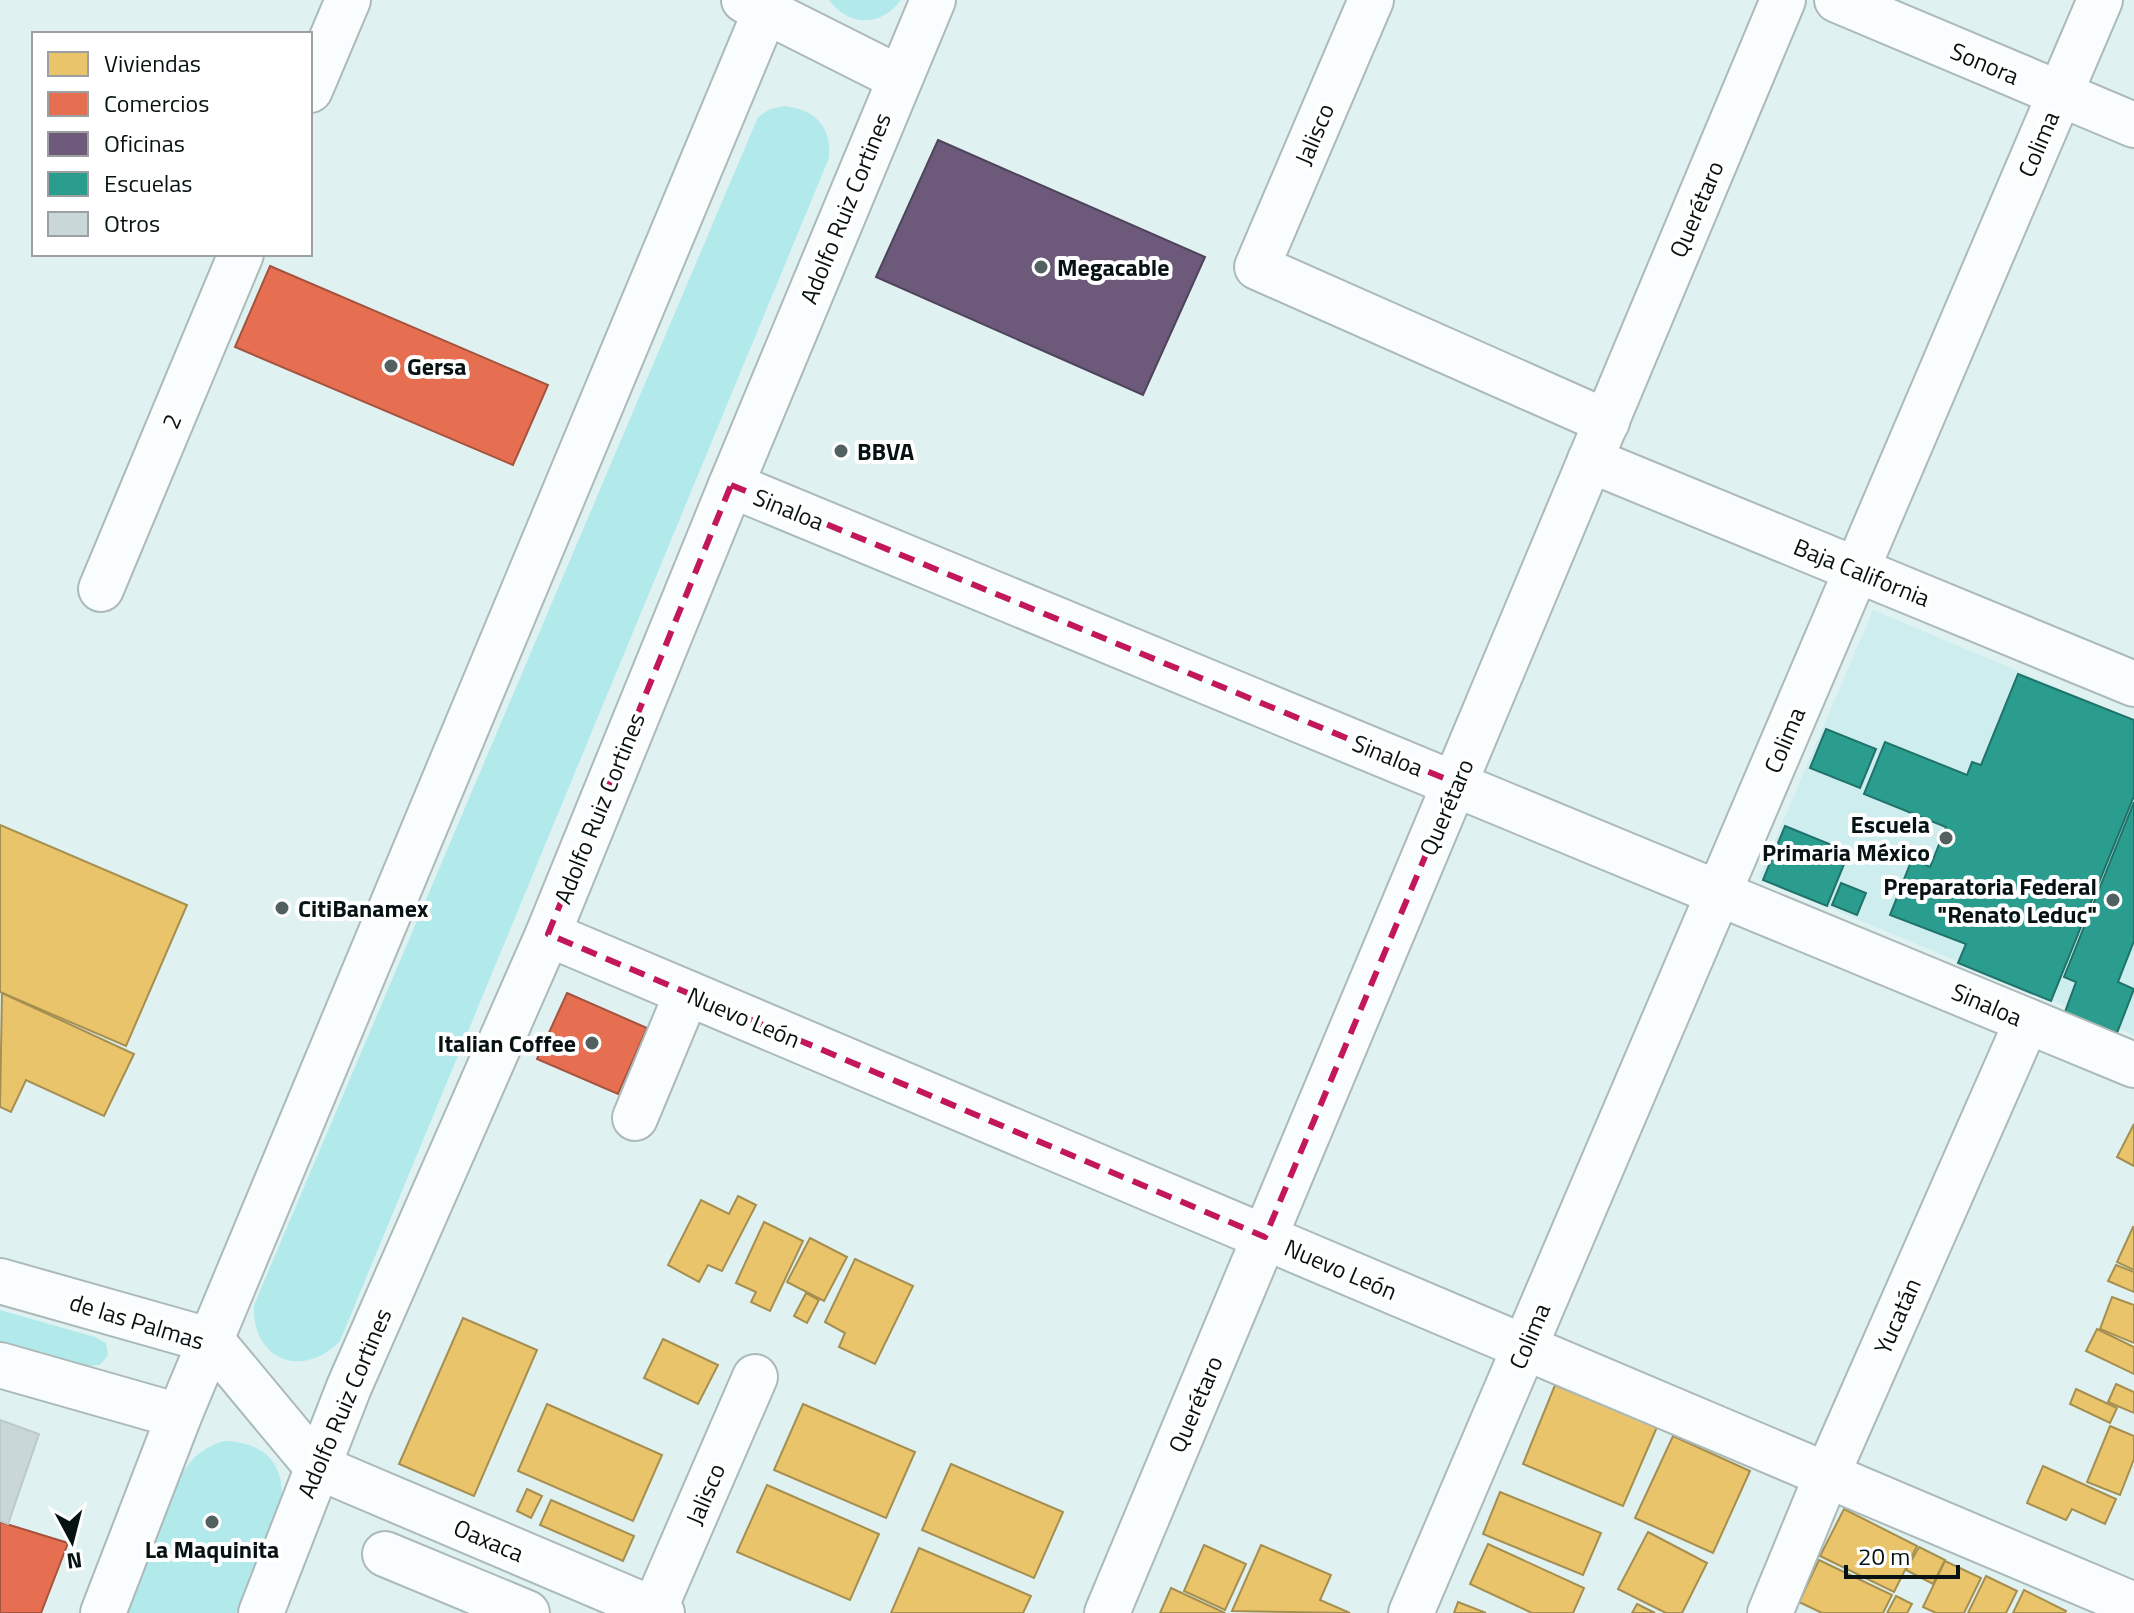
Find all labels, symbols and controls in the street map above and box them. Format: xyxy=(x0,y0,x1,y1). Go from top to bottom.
legend xyxy=(32,32,312,256)
street label: Sonora xyxy=(1945,32,2025,94)
text: Viviendas xyxy=(104,45,201,81)
text: Comercios xyxy=(104,85,209,121)
street label: Jalisco xyxy=(1285,98,1343,170)
street label: Colima xyxy=(2008,105,2068,183)
street label: Adolfo Ruiz Cortines xyxy=(790,107,900,309)
text: Oficinas xyxy=(104,125,185,161)
street label: Querétaro xyxy=(1660,155,1732,263)
text: Escuelas xyxy=(104,165,193,201)
text: Otros xyxy=(104,205,160,241)
place label: Megacable xyxy=(1057,249,1170,285)
marker: Megacable xyxy=(1032,258,1050,276)
place label: Gersa xyxy=(407,348,466,384)
marker: Gersa xyxy=(382,357,400,375)
street label: 2 xyxy=(152,408,190,434)
place label: BBVA xyxy=(857,433,915,469)
marker: BBVA xyxy=(832,442,850,460)
street label: Sinaloa xyxy=(748,479,830,539)
street label: Baja California xyxy=(1788,528,1936,616)
street label: Colima xyxy=(1754,701,1814,779)
street label: Adolfo Ruiz Cortines xyxy=(544,707,654,909)
street label: Sinaloa xyxy=(1347,725,1429,785)
street label: Querétaro xyxy=(1410,753,1482,861)
place label: Escuela Primaria México xyxy=(1762,806,1930,870)
marker: Escuela Primaria México xyxy=(1937,829,1955,847)
place label: Preparatoria Federal "Renato Leduc" xyxy=(1883,868,2097,932)
place label: CitiBanamex xyxy=(298,890,429,926)
marker: Preparatoria Federal "Renato Leduc" xyxy=(2104,891,2122,909)
marker: CitiBanamex xyxy=(273,899,291,917)
street label: Sinaloa xyxy=(1946,973,2028,1035)
street label: Nuevo León xyxy=(682,977,806,1057)
place label: Italian Coffee xyxy=(438,1025,576,1061)
marker: Italian Coffee xyxy=(583,1034,601,1052)
street label: Nuevo León xyxy=(1279,1229,1403,1309)
street label: Yucatán xyxy=(1864,1272,1930,1360)
street label: de las Palmas xyxy=(65,1283,209,1359)
street label: Colima xyxy=(1499,1297,1559,1375)
street label: Adolfo Ruiz Cortines xyxy=(288,1302,400,1504)
street label: Querétaro xyxy=(1159,1350,1231,1458)
street label: Jalisco xyxy=(676,1458,734,1530)
north arrow xyxy=(32,1501,112,1581)
street label: Oaxaca xyxy=(448,1509,530,1571)
marker: La Maquinita xyxy=(203,1513,221,1531)
scale bar xyxy=(1846,1529,1958,1579)
place label: La Maquinita xyxy=(145,1531,279,1567)
text: 20 m xyxy=(1858,1538,1910,1574)
text: N xyxy=(65,1543,84,1579)

